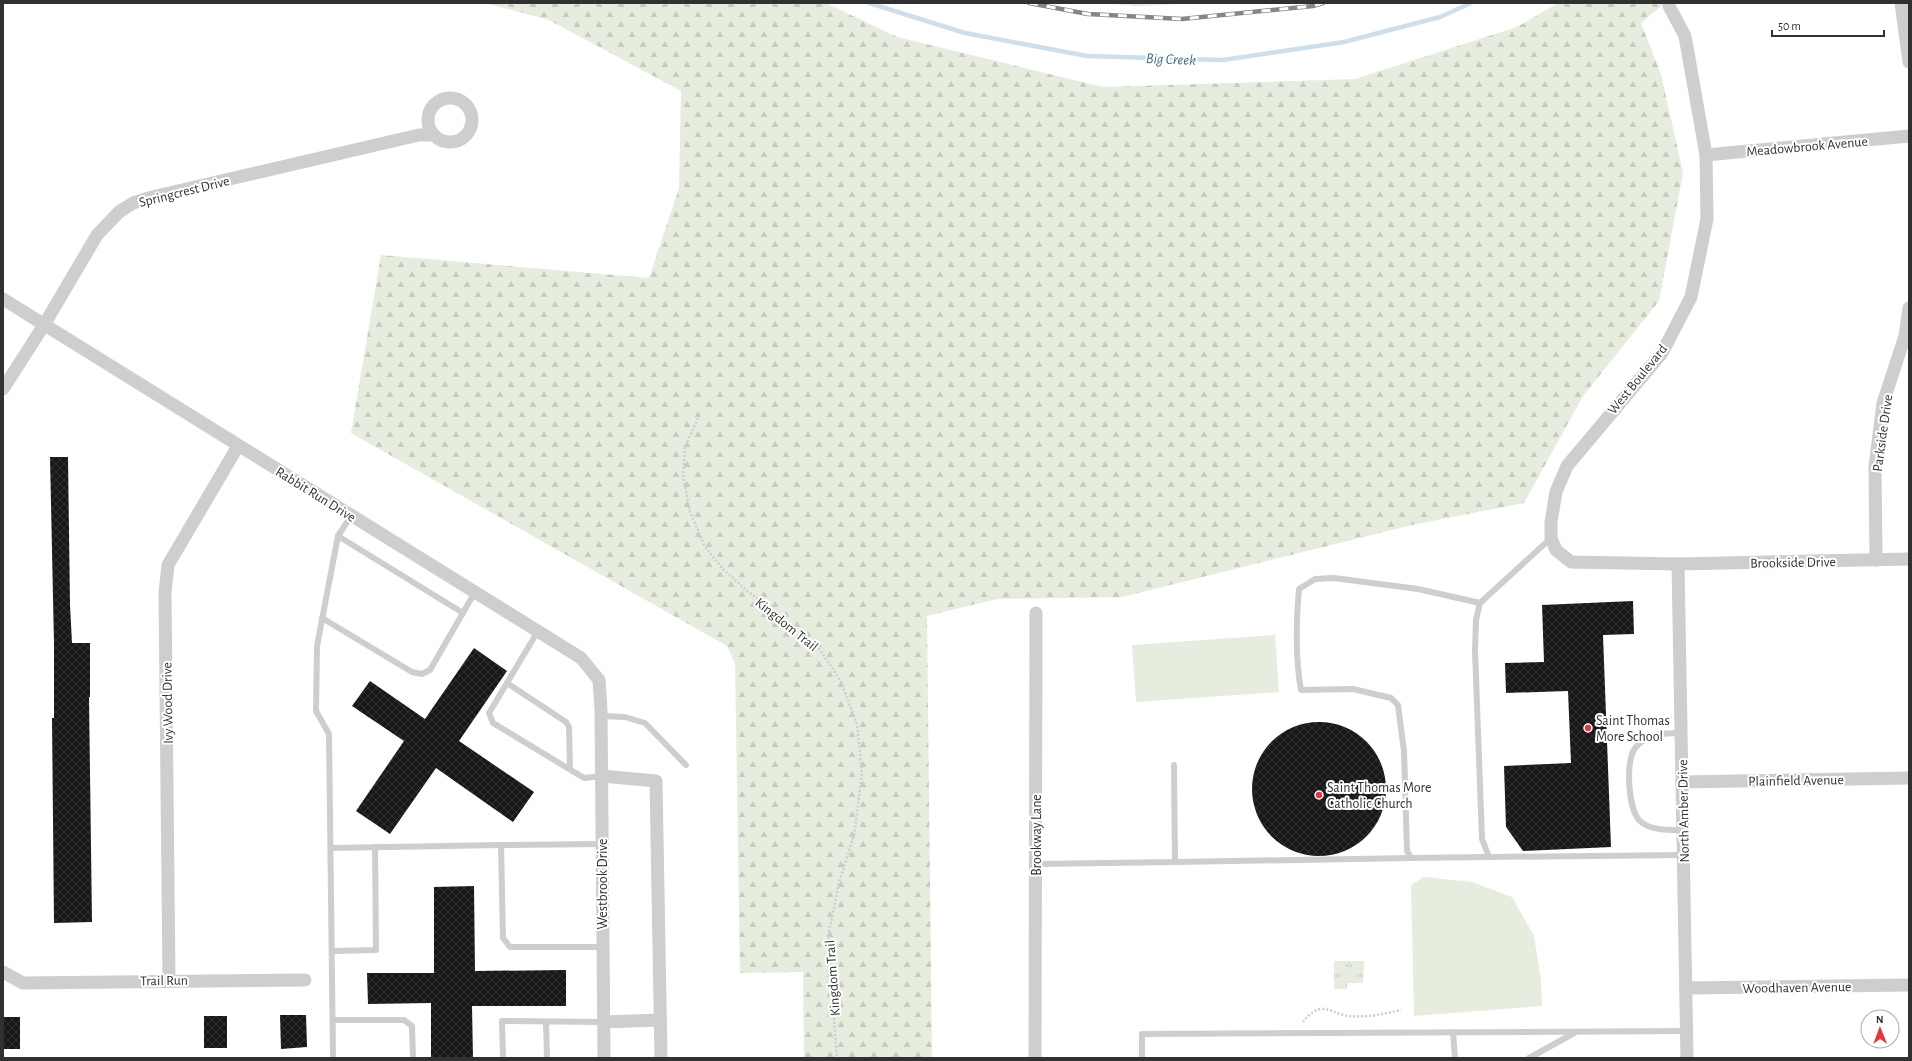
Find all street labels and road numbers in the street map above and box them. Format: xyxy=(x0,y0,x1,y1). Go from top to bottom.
street label: Meadowbrook Avenue xyxy=(1746,135,1868,159)
street label: Springcrest Drive xyxy=(137,174,231,210)
street label: West Boulevard xyxy=(1605,342,1670,417)
street label: Parkside Drive xyxy=(1871,394,1895,473)
street label: Rabbit Run Drive xyxy=(273,465,358,525)
street label: Brookside Drive xyxy=(1750,555,1836,571)
street label: Kingdom Trail xyxy=(752,595,820,654)
street label: Ivy Wood Drive xyxy=(160,662,176,744)
street label: North Amber Drive xyxy=(1676,759,1692,863)
street label: Plainfield Avenue xyxy=(1748,773,1844,789)
street label: Brookway Lane xyxy=(1030,794,1044,876)
street label: Westbrook Drive xyxy=(596,838,610,930)
street label: Kingdom Trail xyxy=(823,939,843,1016)
street label: Trail Run xyxy=(140,974,188,988)
street label: Woodhaven Avenue xyxy=(1742,980,1852,996)

